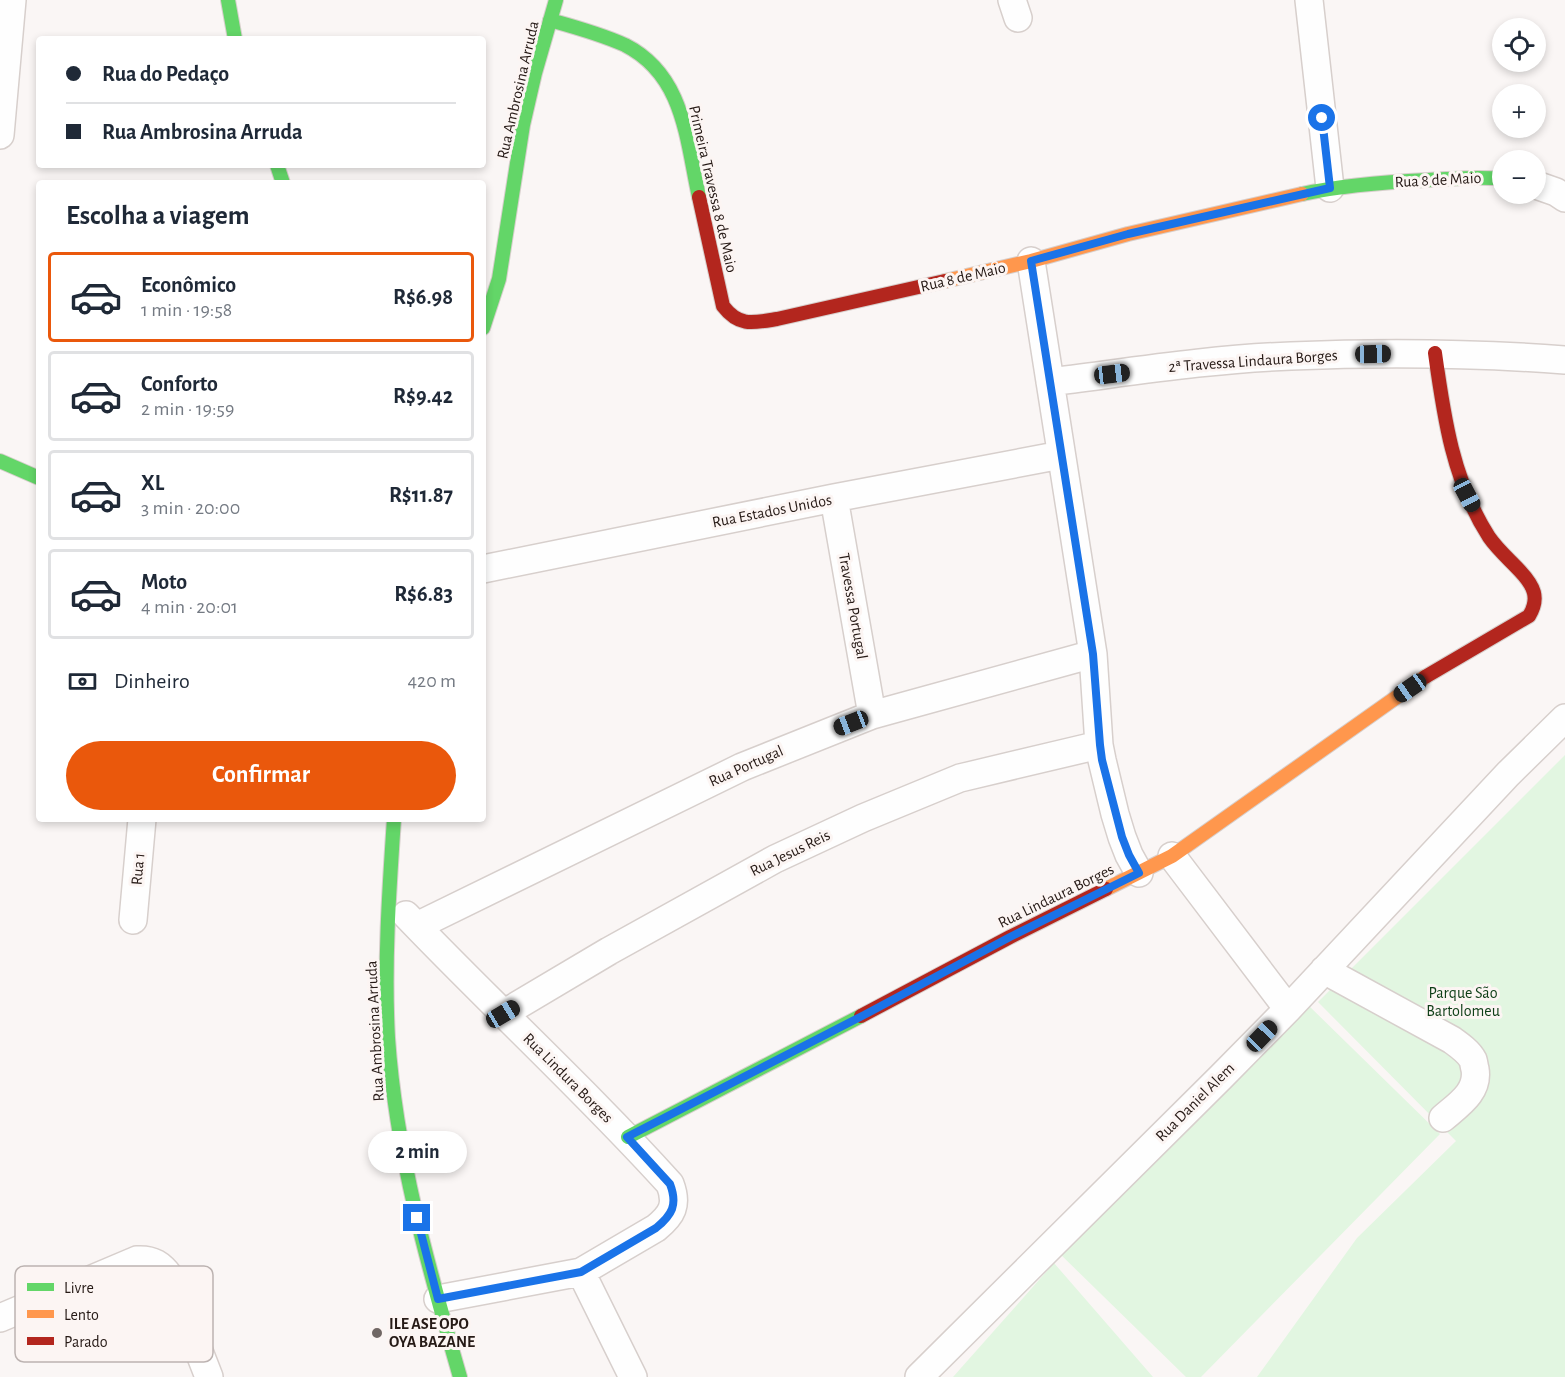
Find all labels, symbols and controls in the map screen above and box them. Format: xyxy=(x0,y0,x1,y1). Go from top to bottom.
map controls xyxy=(1492,18,1546,204)
button: locate xyxy=(1492,18,1546,72)
street label: Rua Ambrosina Arruda xyxy=(494,19,542,161)
text: Rua do Pedaço xyxy=(102,63,229,85)
button: + xyxy=(1492,84,1546,138)
street label: Primeira Travessa 8 de Maio xyxy=(686,104,740,274)
route start xyxy=(1308,104,1335,131)
text: Rua Ambrosina Arruda xyxy=(102,121,303,143)
button: − xyxy=(1492,150,1546,204)
street label: Rua 8 de Maio xyxy=(1394,170,1482,190)
text: Escolha a viagem xyxy=(66,202,249,229)
street label: Rua 8 de Maio xyxy=(919,259,1007,295)
icon: car xyxy=(69,270,123,324)
text: Econômico xyxy=(141,274,236,296)
text: R$6.98 xyxy=(393,286,453,308)
text: 1 min · 19:58 xyxy=(141,300,232,320)
car xyxy=(1355,345,1391,363)
street label: 2ª Travessa Lindaura Borges xyxy=(1168,347,1338,375)
car xyxy=(1093,363,1131,385)
icon: car xyxy=(69,369,123,423)
text: Conforto xyxy=(141,373,218,395)
text: R$9.42 xyxy=(393,385,453,407)
text: 2 min · 19:59 xyxy=(141,399,234,419)
icon: car xyxy=(69,468,123,522)
text: XL xyxy=(141,472,164,494)
car xyxy=(1451,475,1483,515)
text: R$11.87 xyxy=(389,484,453,506)
street label: Rua Estados Unidos xyxy=(711,492,833,530)
text: 3 min · 20:00 xyxy=(141,498,240,518)
street label: Travessa Portugal xyxy=(836,552,870,660)
icon: car xyxy=(69,567,123,621)
text: Moto xyxy=(141,571,187,593)
text: R$6.83 xyxy=(394,583,453,605)
text: 4 min · 20:01 xyxy=(141,597,238,617)
icon: cash xyxy=(66,665,99,698)
text: Dinheiro xyxy=(114,670,190,692)
car xyxy=(1390,670,1430,706)
text: 420 m xyxy=(407,671,456,691)
car xyxy=(831,708,871,738)
button: Confirmar xyxy=(66,741,456,810)
street label: Rua Portugal xyxy=(706,743,786,789)
street label: Rua Jesus Reis xyxy=(747,827,833,879)
street label: Rua 1 xyxy=(129,852,147,886)
street label: Rua Lindaura Borges xyxy=(996,861,1116,931)
street label: Rua Ambrosina Arruda xyxy=(363,960,387,1102)
park label: Parque São Bartolomeu xyxy=(1426,985,1500,1019)
car xyxy=(483,997,523,1031)
car xyxy=(1243,1017,1281,1055)
street label: Rua Lindura Borges xyxy=(520,1030,616,1126)
street label: Rua Daniel Alem xyxy=(1153,1060,1237,1144)
callout: 2 min xyxy=(368,1131,466,1173)
text: 2 min xyxy=(395,1142,440,1162)
route end xyxy=(403,1204,430,1231)
legend xyxy=(15,1266,213,1362)
text: Livre xyxy=(64,1280,94,1296)
text: Lento xyxy=(64,1307,99,1323)
place label: ILE ASE OPO OYA BAZANE xyxy=(389,1316,475,1350)
marker: ILE ASE OPO OYA BAZANE xyxy=(370,1326,384,1340)
text: Parado xyxy=(64,1334,108,1350)

